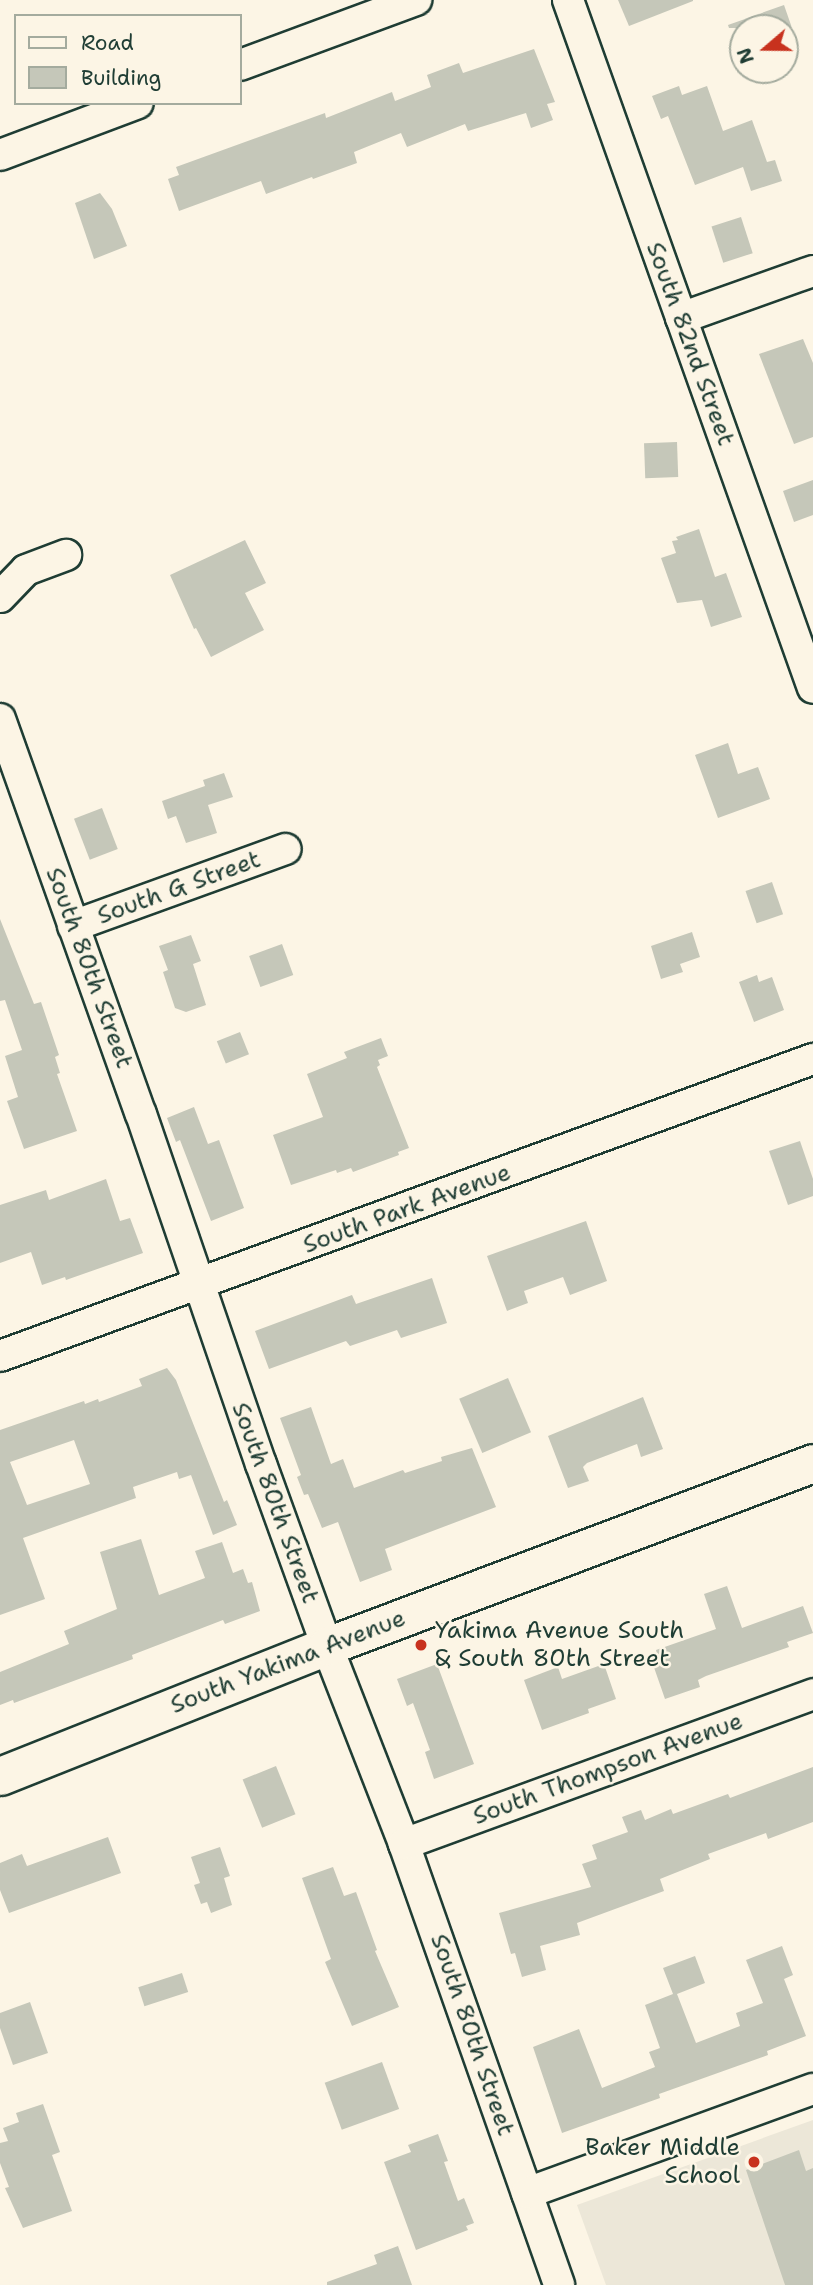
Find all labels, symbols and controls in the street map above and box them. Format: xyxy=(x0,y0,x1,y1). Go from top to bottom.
legend xyxy=(14,14,242,105)
north arrow xyxy=(729,14,799,84)
text: Road xyxy=(81,29,134,57)
text: N xyxy=(731,44,760,67)
text: Building xyxy=(81,64,161,92)
street label: South 82nd Street xyxy=(640,238,740,450)
street label: South G Street xyxy=(94,845,264,931)
street label: South 80th Street xyxy=(39,864,139,1072)
street label: South Park Avenue xyxy=(299,1158,515,1260)
street label: South 80th Street xyxy=(225,1399,325,1607)
street label: South Yakima Avenue xyxy=(166,1604,410,1720)
place label: Yakima Avenue South & South 80th Street xyxy=(435,1617,684,1673)
marker: Yakima Avenue South & South 80th Street xyxy=(413,1637,429,1653)
street label: South Thompson Avenue xyxy=(469,1707,747,1831)
street label: South 80th Street xyxy=(424,1930,520,2140)
place label: Baker Middle School xyxy=(585,2134,740,2190)
marker: Baker Middle School xyxy=(746,2154,762,2170)

